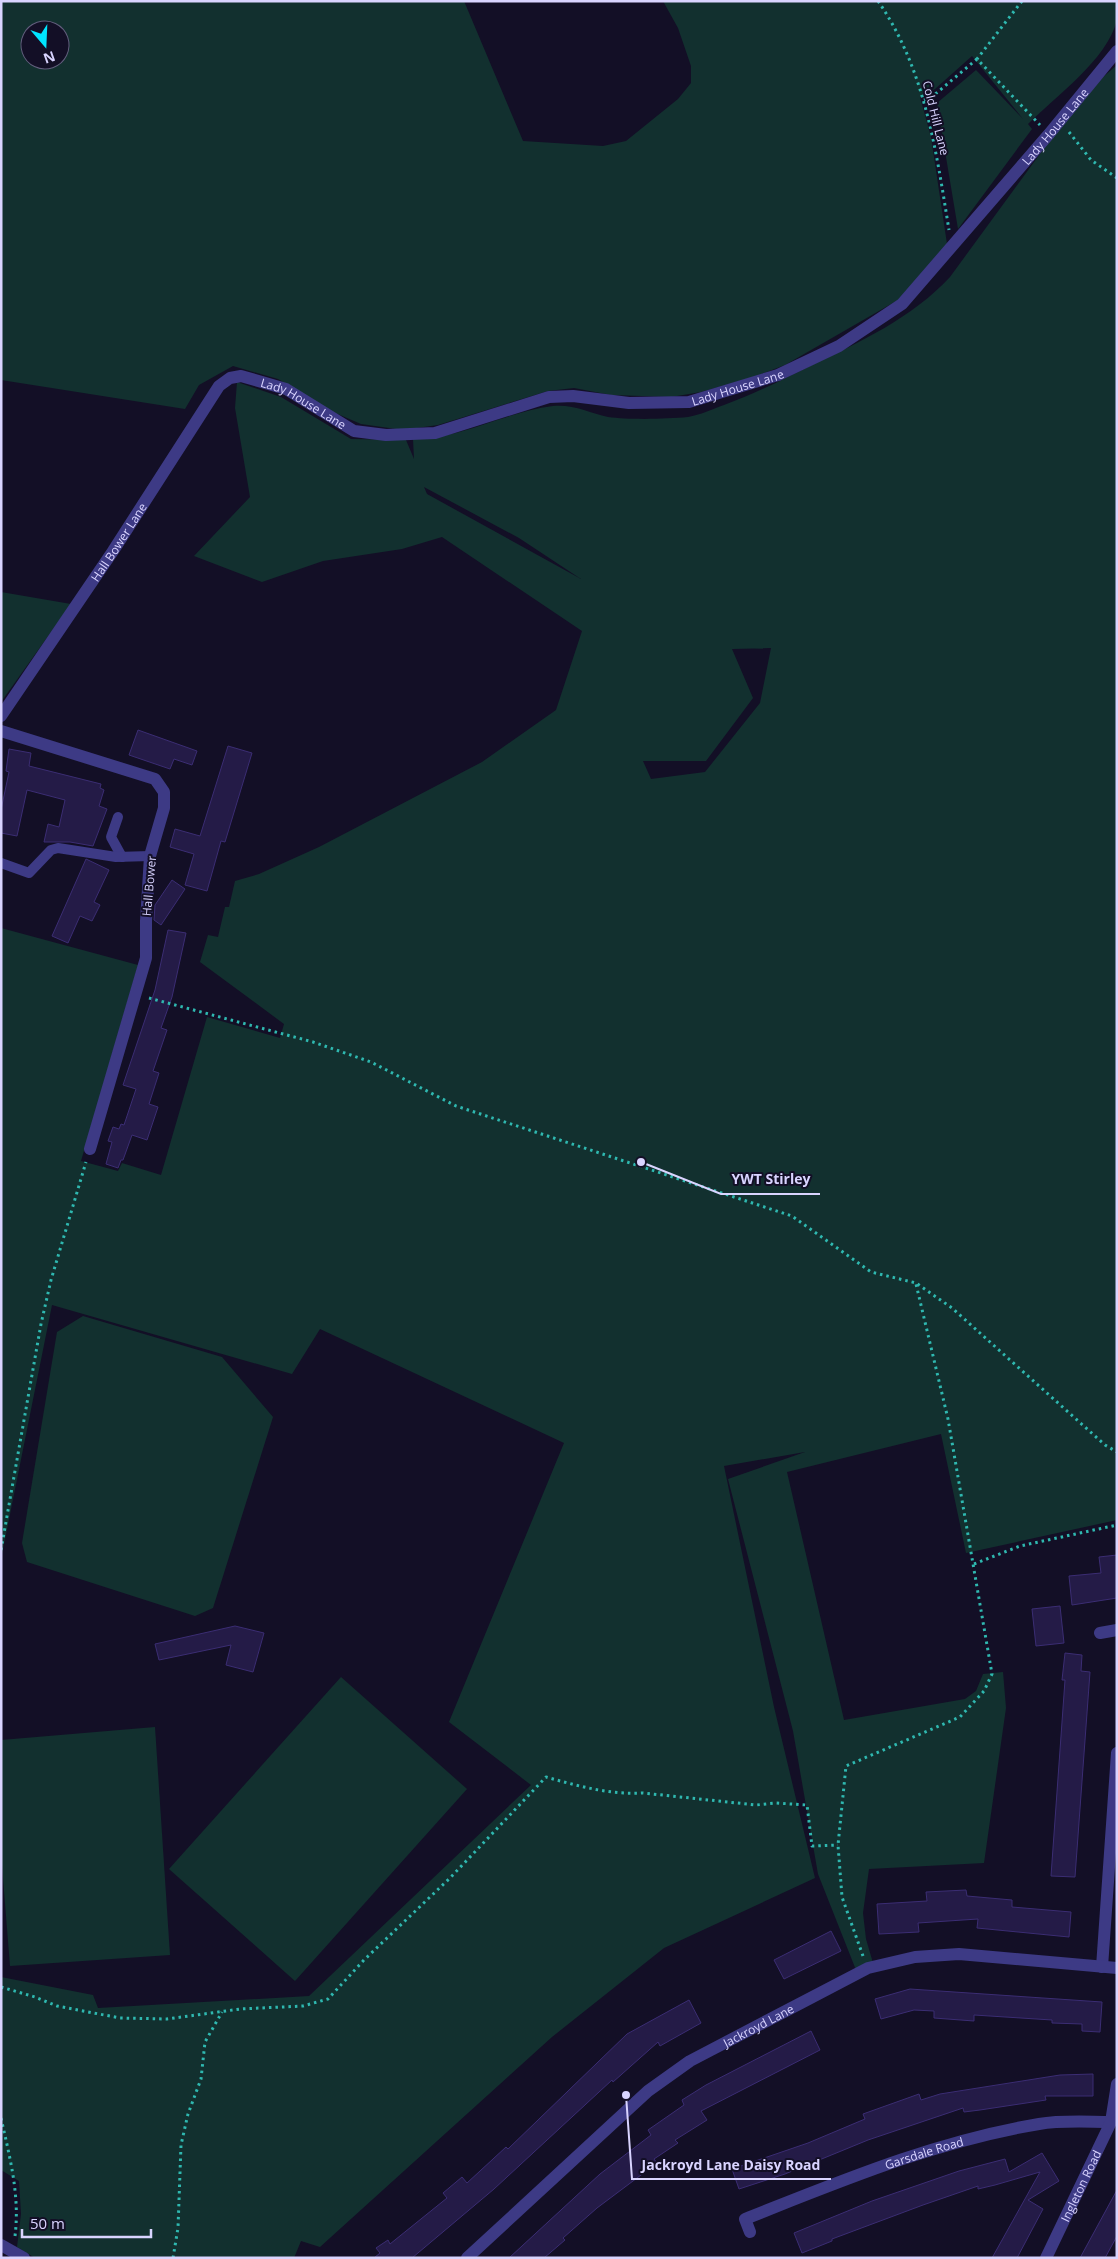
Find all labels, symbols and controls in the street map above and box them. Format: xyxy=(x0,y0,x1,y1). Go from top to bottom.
north arrow xyxy=(20,20,70,70)
text: N xyxy=(41,47,58,69)
street label: Cold Hill Lane xyxy=(919,79,954,157)
street label: Lady House Lane xyxy=(1018,84,1092,168)
street label: Lady House Lane xyxy=(689,365,787,409)
street label: Lady House Lane xyxy=(259,374,350,433)
street label: Hall Bower Lane xyxy=(86,499,151,585)
street label: Hall Bower xyxy=(138,855,160,917)
callout: YWT Stirley xyxy=(721,1165,820,1194)
text: YWT Stirley xyxy=(732,1169,811,1188)
street label: Jackroyd Lane xyxy=(719,2000,797,2051)
street label: Garsdale Road xyxy=(882,2132,965,2173)
street label: Ingleton Road xyxy=(1056,2147,1105,2225)
callout: Jackroyd Lane Daisy Road xyxy=(632,2150,831,2179)
text: Jackroyd Lane Daisy Road xyxy=(640,2155,820,2174)
scale bar xyxy=(22,2206,151,2238)
text: 50 m xyxy=(30,2213,65,2233)

